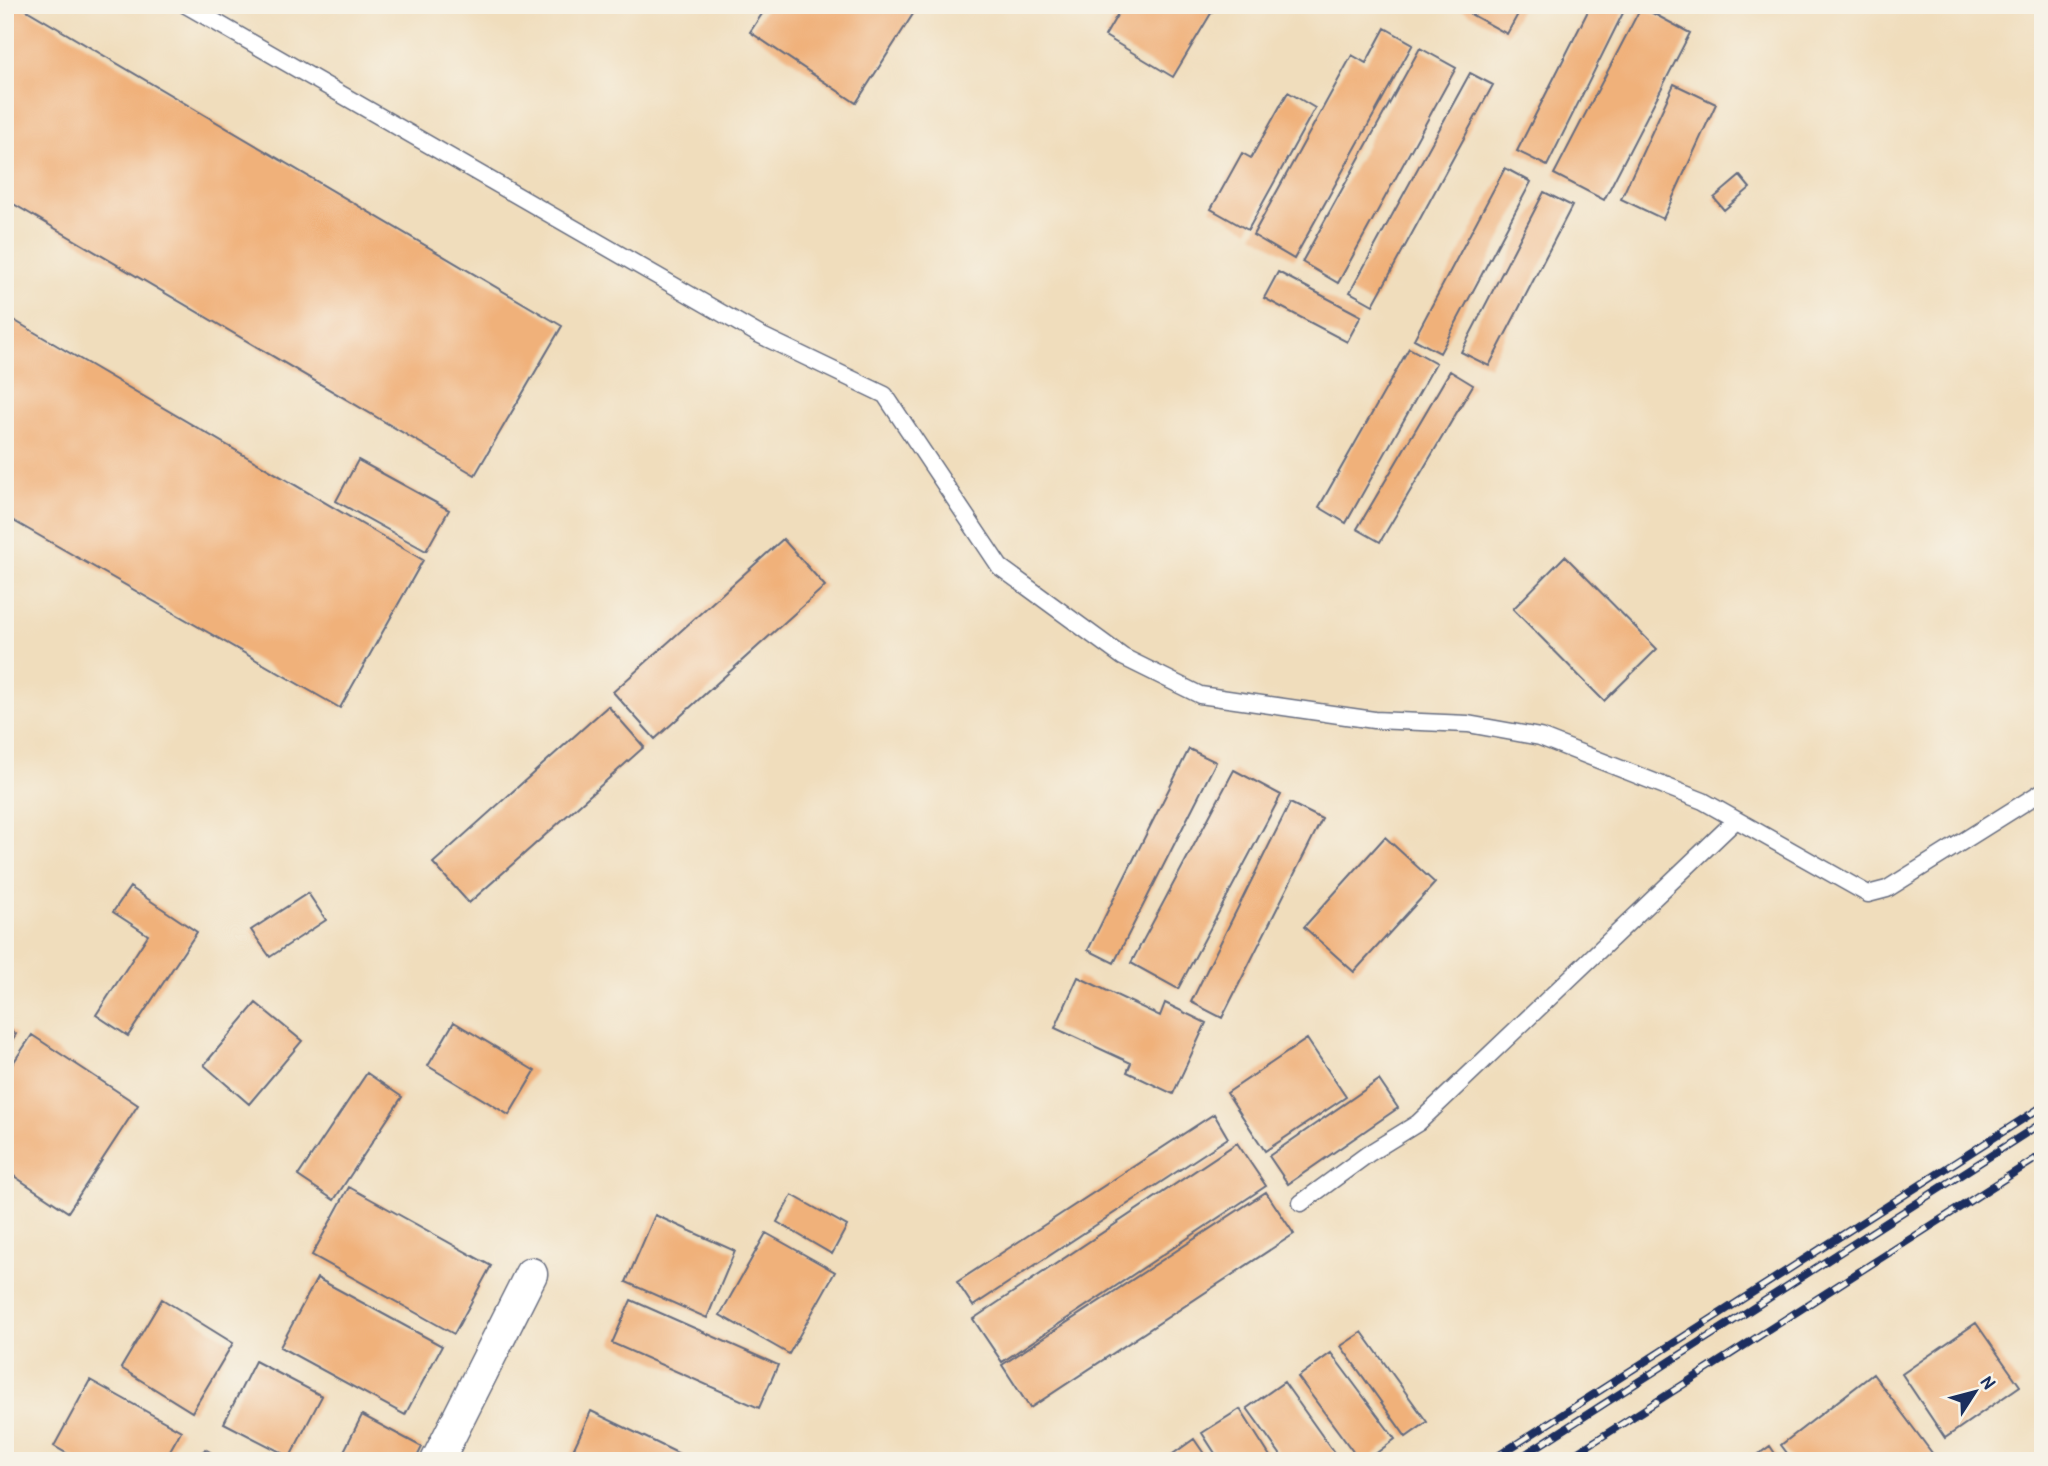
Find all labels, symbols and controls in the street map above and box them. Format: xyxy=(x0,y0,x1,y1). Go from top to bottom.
north arrow xyxy=(1940,1358,2010,1428)
text: N xyxy=(1975,1370,2002,1394)

